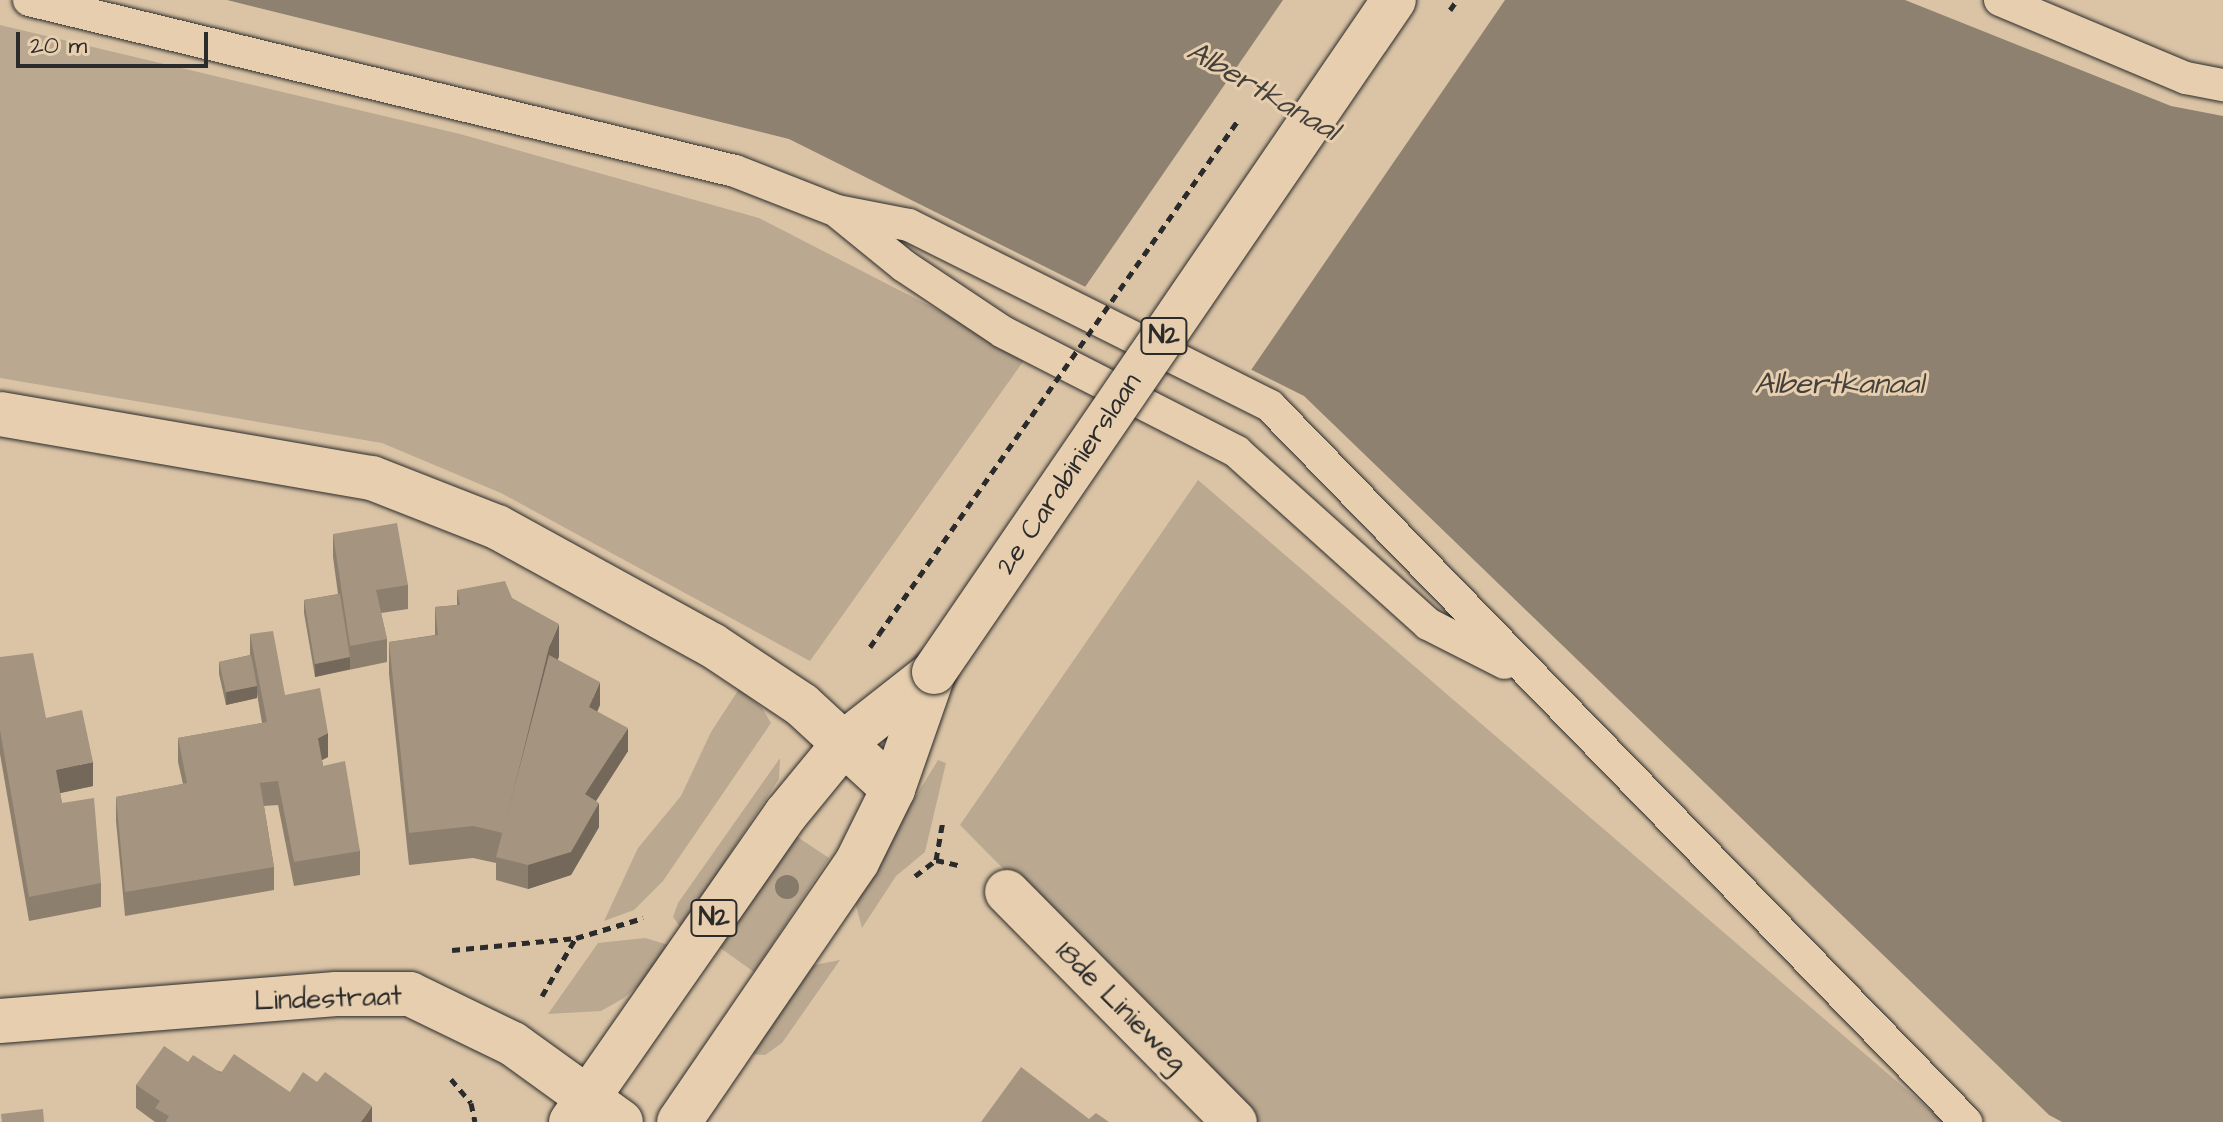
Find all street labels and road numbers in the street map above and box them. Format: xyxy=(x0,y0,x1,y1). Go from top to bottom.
road number: N2 xyxy=(1140,314,1188,358)
street label: 2e Carabinierslaan xyxy=(989,367,1149,581)
road number: N2 xyxy=(690,896,738,940)
street label: 18de Linieweg xyxy=(1048,934,1194,1080)
street label: Lindestraat xyxy=(254,980,402,1018)

